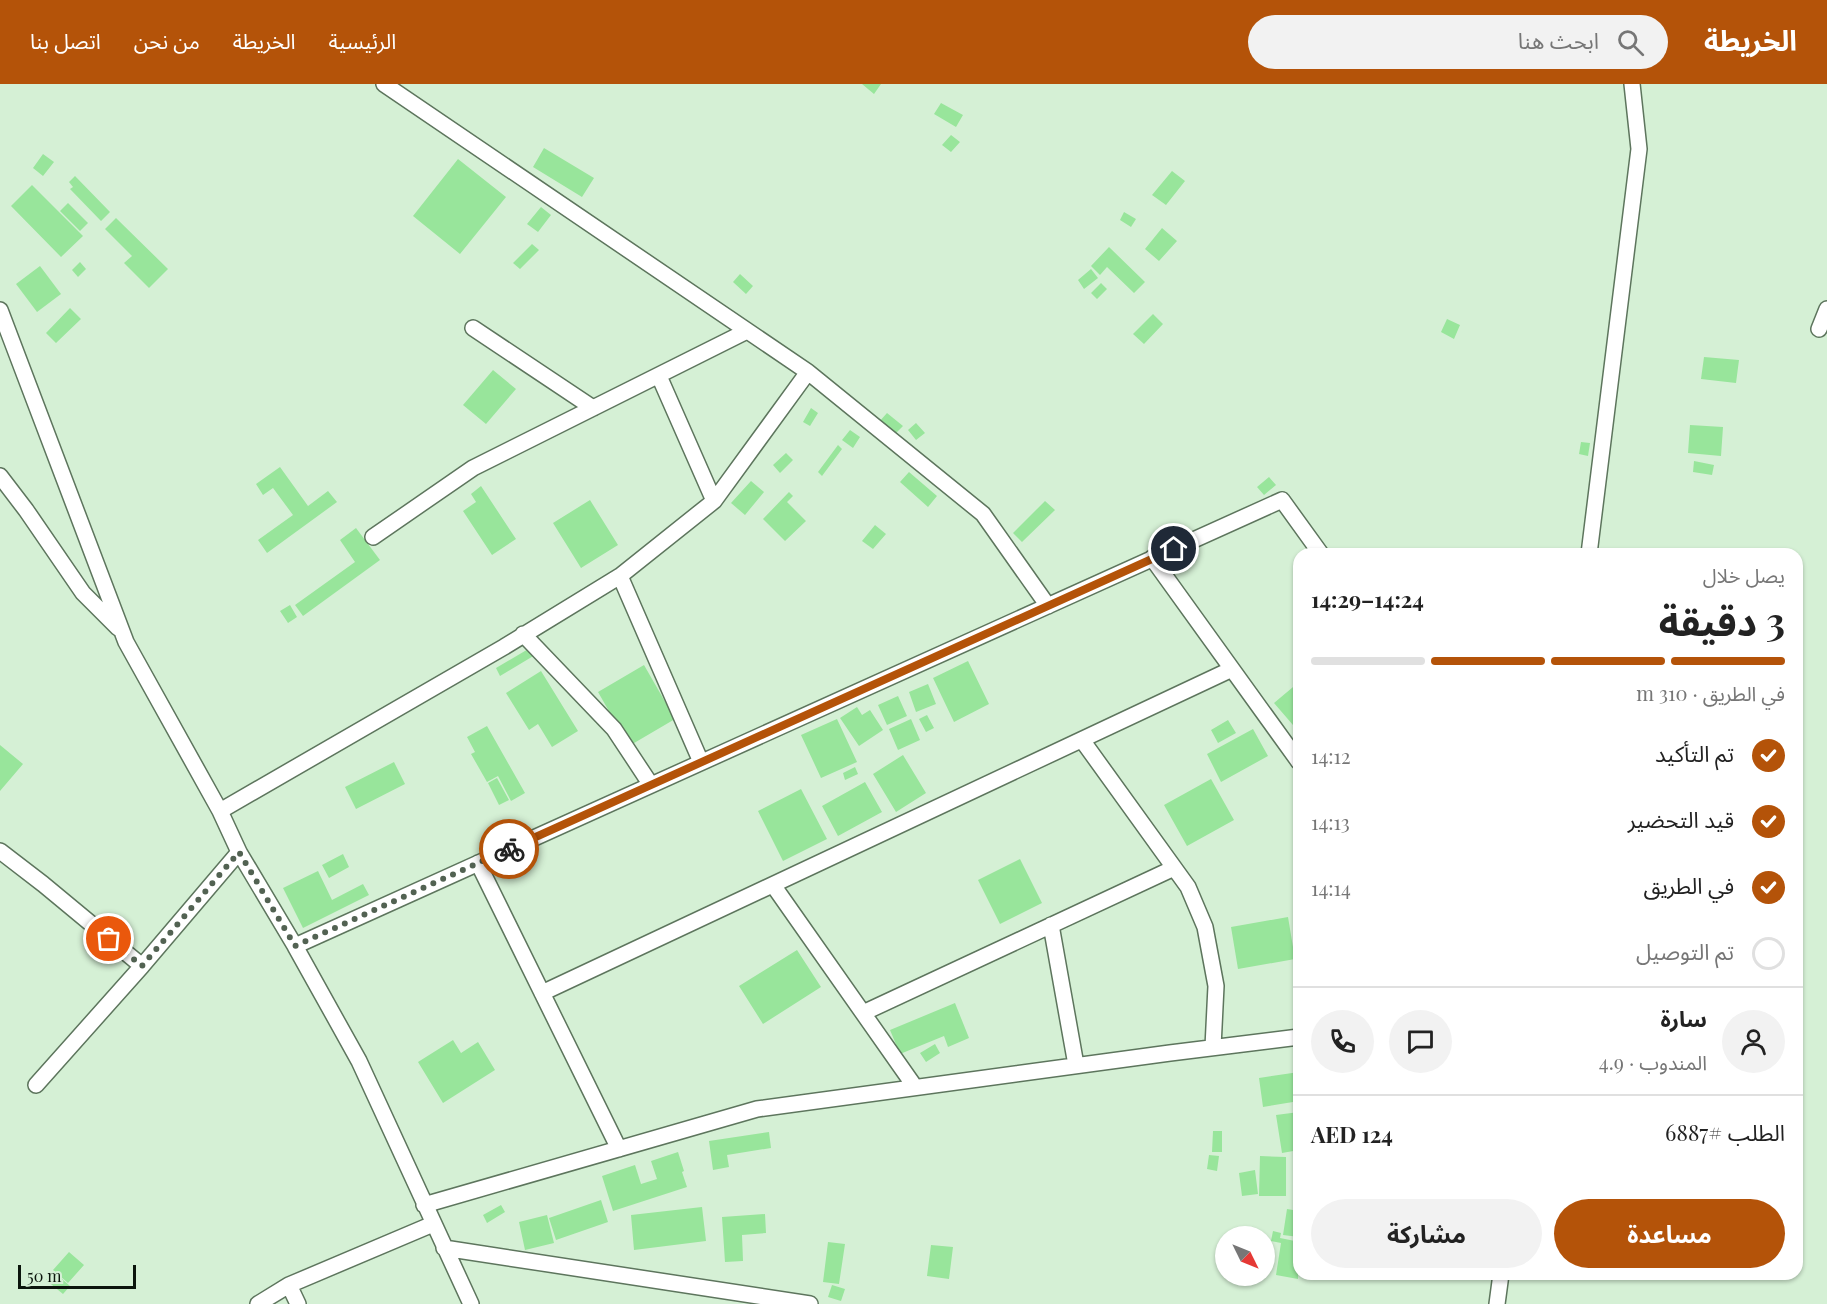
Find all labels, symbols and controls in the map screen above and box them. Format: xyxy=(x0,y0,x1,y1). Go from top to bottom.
search box xyxy=(1248,15,1668,69)
text: الخريطة xyxy=(1704,21,1797,58)
text: ابحث هنا xyxy=(1518,25,1599,55)
text: اتصل بنا xyxy=(30,26,101,54)
text: من نحن xyxy=(134,26,200,54)
text: الخريطة xyxy=(233,26,296,54)
text: الرئيسية xyxy=(329,26,396,54)
icon: search xyxy=(1614,26,1647,59)
pin xyxy=(1148,523,1199,574)
icon: home xyxy=(1157,532,1190,565)
text: يصل خلال xyxy=(1703,561,1785,588)
text: 14:24–14:29 xyxy=(1311,584,1424,614)
text: 3 دقيقة xyxy=(1659,594,1785,646)
text: في الطريق · 310 m xyxy=(1636,679,1785,706)
text: تم التأكيد xyxy=(1655,738,1734,768)
icon: check xyxy=(1752,739,1785,772)
text: 14:12 xyxy=(1311,742,1351,769)
text: قيد التحضير xyxy=(1628,804,1734,834)
icon: check xyxy=(1752,805,1785,838)
text: 14:13 xyxy=(1311,808,1350,835)
courier xyxy=(479,819,539,879)
icon: bike xyxy=(493,833,526,866)
text: في الطريق xyxy=(1644,870,1734,900)
icon: check xyxy=(1752,871,1785,904)
text: 14:14 xyxy=(1311,874,1351,901)
pin xyxy=(83,913,134,964)
icon: bag xyxy=(92,922,125,955)
text: تم التوصيل xyxy=(1636,936,1734,966)
text: سارة xyxy=(1661,1003,1707,1033)
button: phone xyxy=(1311,1010,1374,1073)
button: chat xyxy=(1389,1010,1452,1073)
button: person xyxy=(1722,1010,1785,1073)
text: المندوب · 4.9 xyxy=(1599,1048,1707,1075)
text: الطلب #6887 xyxy=(1665,1117,1785,1147)
text: AED 124 xyxy=(1311,1119,1393,1149)
button: مشاركة xyxy=(1311,1199,1542,1268)
button: مساعدة xyxy=(1554,1199,1785,1268)
north arrow xyxy=(1215,1226,1275,1286)
map controls xyxy=(1215,1226,1275,1286)
scale bar xyxy=(18,1262,136,1290)
text: 50 m xyxy=(27,1265,61,1286)

